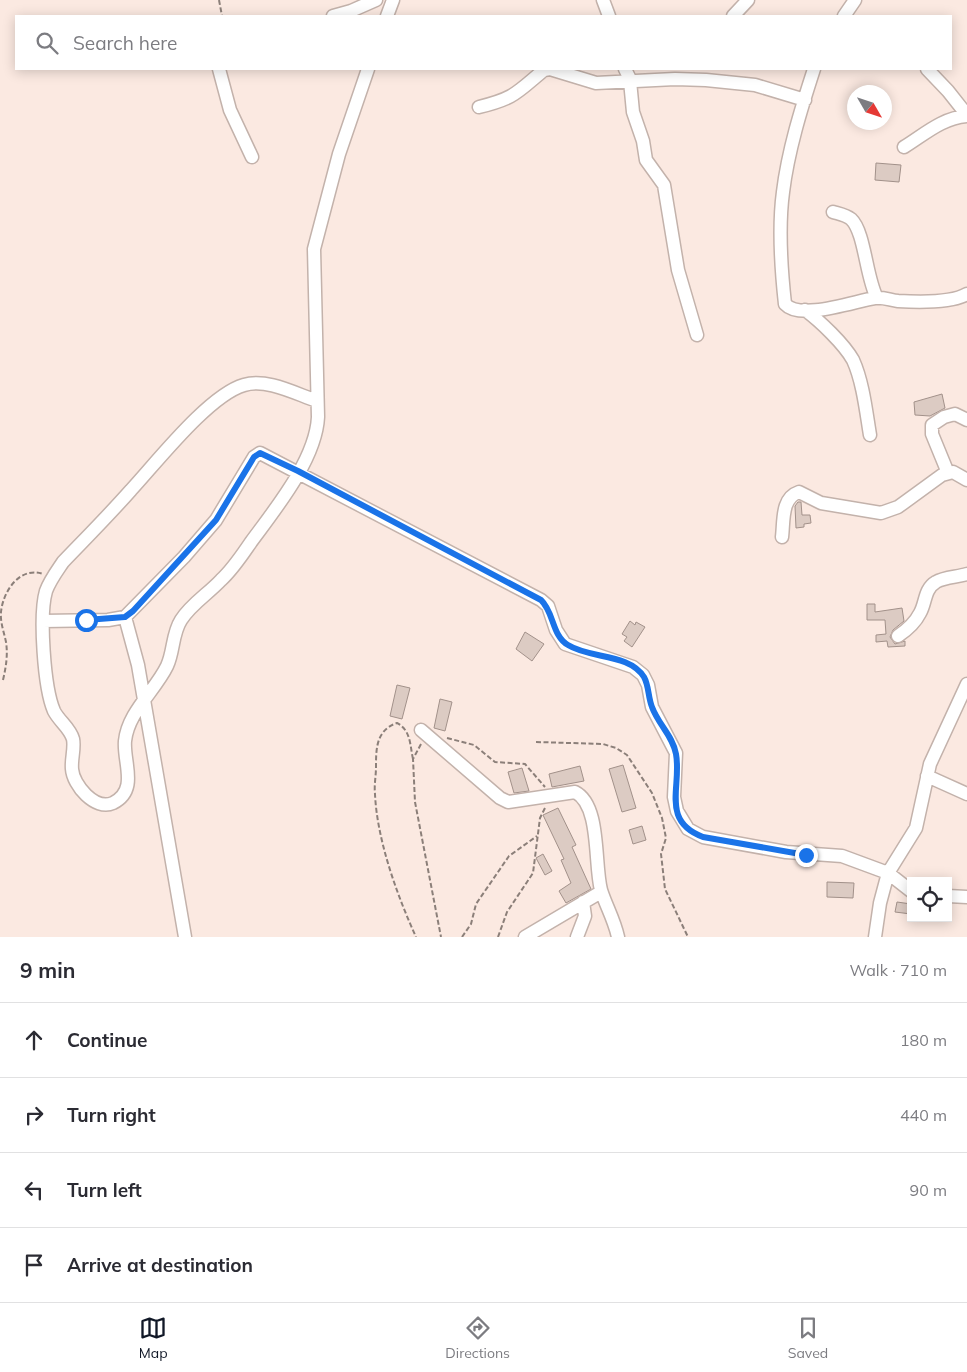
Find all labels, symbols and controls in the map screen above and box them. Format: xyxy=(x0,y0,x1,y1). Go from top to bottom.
search box xyxy=(15,15,952,70)
icon: search xyxy=(33,29,61,57)
text: Search here xyxy=(73,31,177,55)
north arrow xyxy=(847,85,892,130)
route start xyxy=(75,609,98,632)
route end xyxy=(795,844,818,867)
map controls xyxy=(907,877,952,922)
button: locate xyxy=(907,877,952,922)
text: 9 min xyxy=(20,957,75,983)
text: Walk · 710 m xyxy=(849,960,947,980)
icon: ahead xyxy=(20,1026,48,1054)
text: Continue xyxy=(67,1028,147,1052)
text: 180 m xyxy=(900,1030,947,1050)
icon: right xyxy=(20,1101,48,1129)
text: Turn right xyxy=(67,1103,156,1127)
text: 440 m xyxy=(900,1105,947,1125)
icon: left xyxy=(20,1176,48,1204)
text: Turn left xyxy=(67,1178,142,1202)
text: 90 m xyxy=(910,1180,947,1200)
icon: arrive xyxy=(20,1251,48,1279)
text: Arrive at destination xyxy=(67,1253,253,1277)
tab: Map xyxy=(139,1314,168,1362)
tab: Directions xyxy=(445,1314,510,1362)
tab: Saved xyxy=(788,1314,828,1362)

